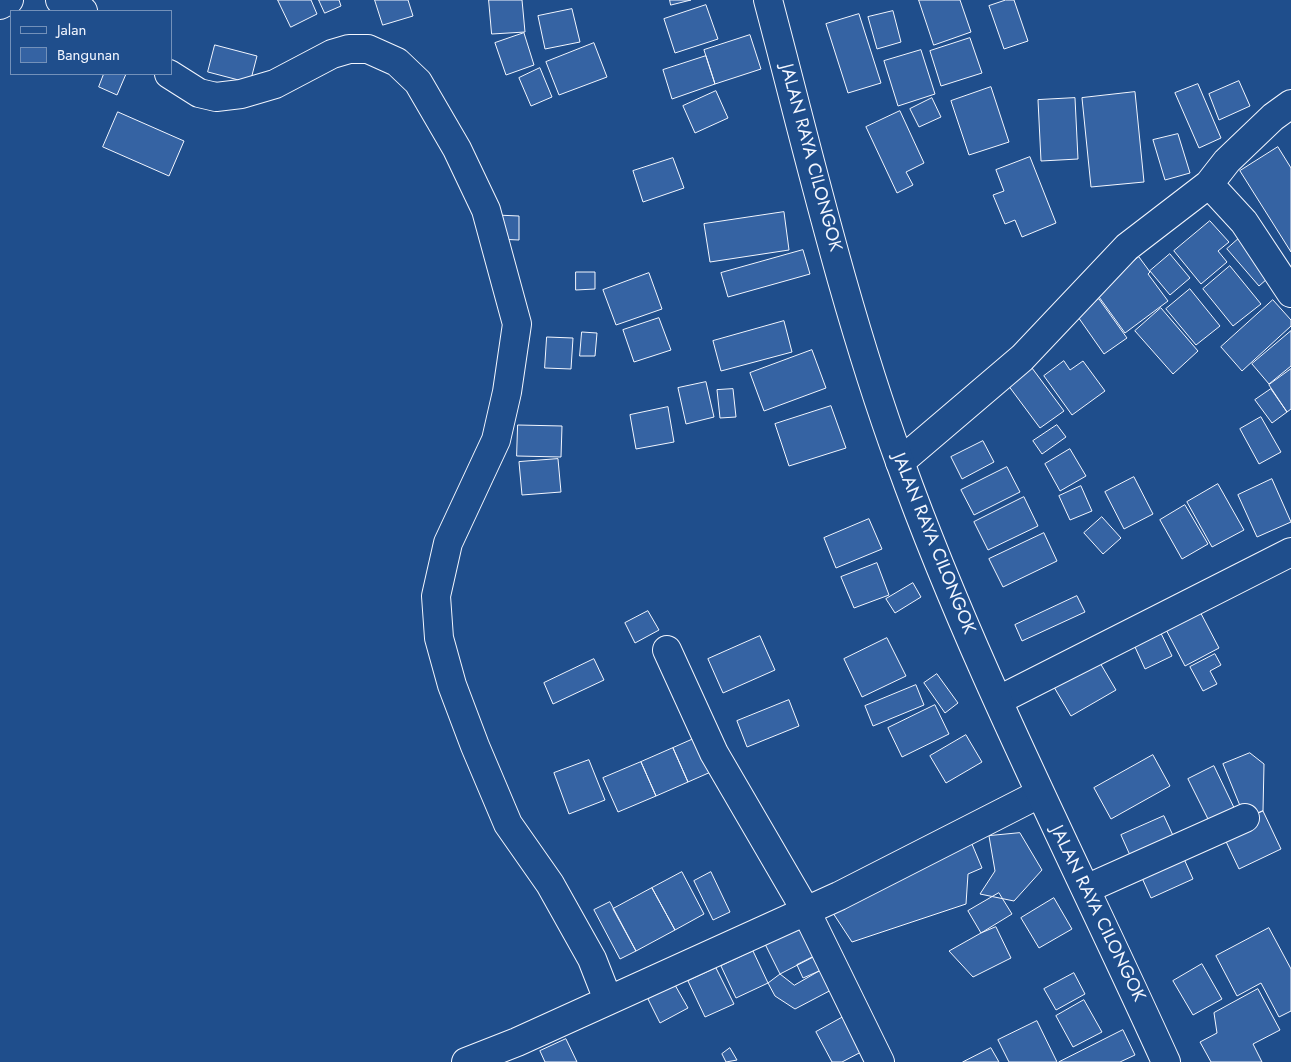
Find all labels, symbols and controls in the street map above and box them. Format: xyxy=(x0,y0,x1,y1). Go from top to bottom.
legend xyxy=(10,10,172,75)
text: Jalan xyxy=(57,19,86,41)
text: Bangunan xyxy=(57,44,120,66)
street label: JALAN RAYA CILONGOK xyxy=(775,62,845,254)
street label: JALAN RAYA CILONGOK xyxy=(887,450,979,638)
street label: JALAN RAYA CILONGOK xyxy=(1045,822,1149,1006)

